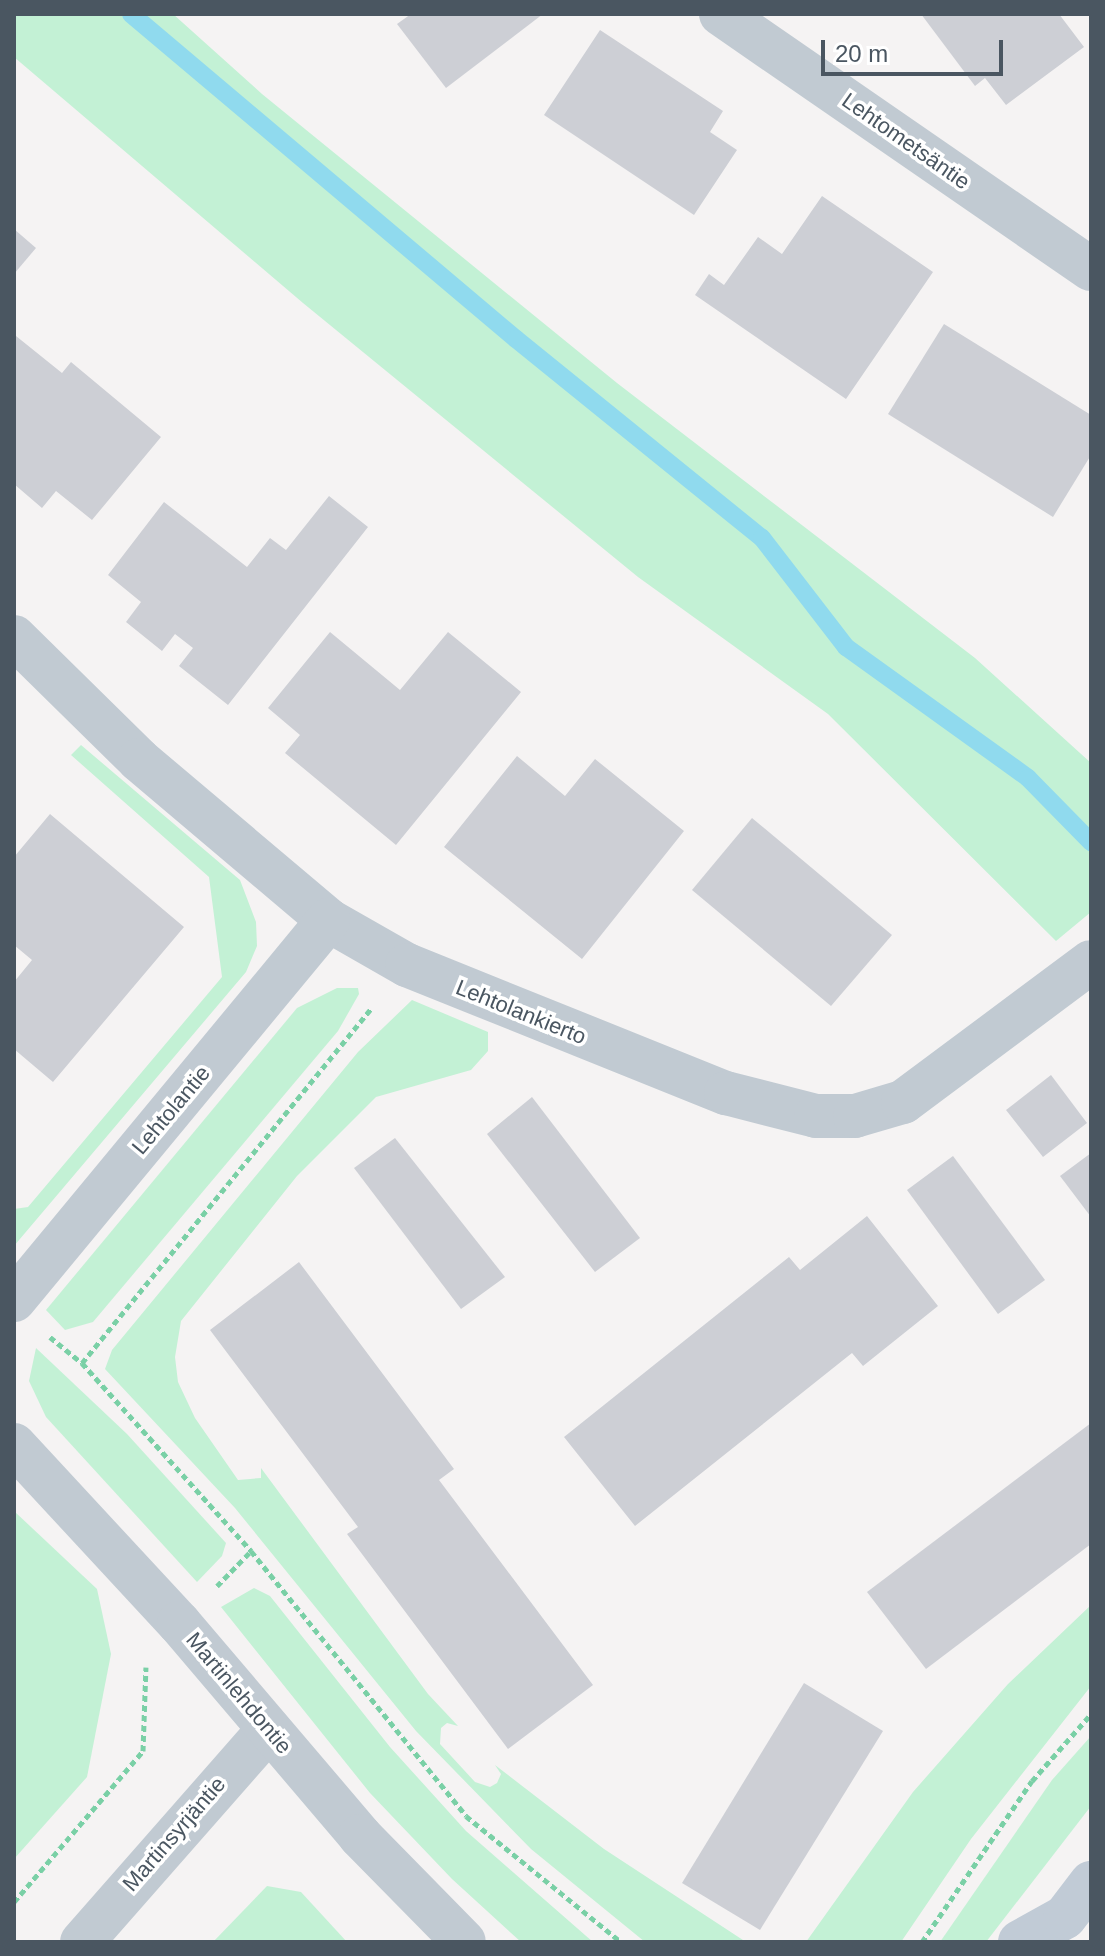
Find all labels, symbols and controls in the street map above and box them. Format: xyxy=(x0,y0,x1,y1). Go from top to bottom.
scale bar xyxy=(825,24,1007,74)
text: 20 m xyxy=(835,40,888,67)
street label: Lehtometsäntie xyxy=(837,87,975,195)
street label: Lehtolankierto xyxy=(452,974,590,1050)
street label: Lehtolantie xyxy=(126,1060,216,1160)
street label: Martinlehdontie xyxy=(181,1627,297,1759)
street label: Martinsyrjäntie xyxy=(117,1771,231,1897)

